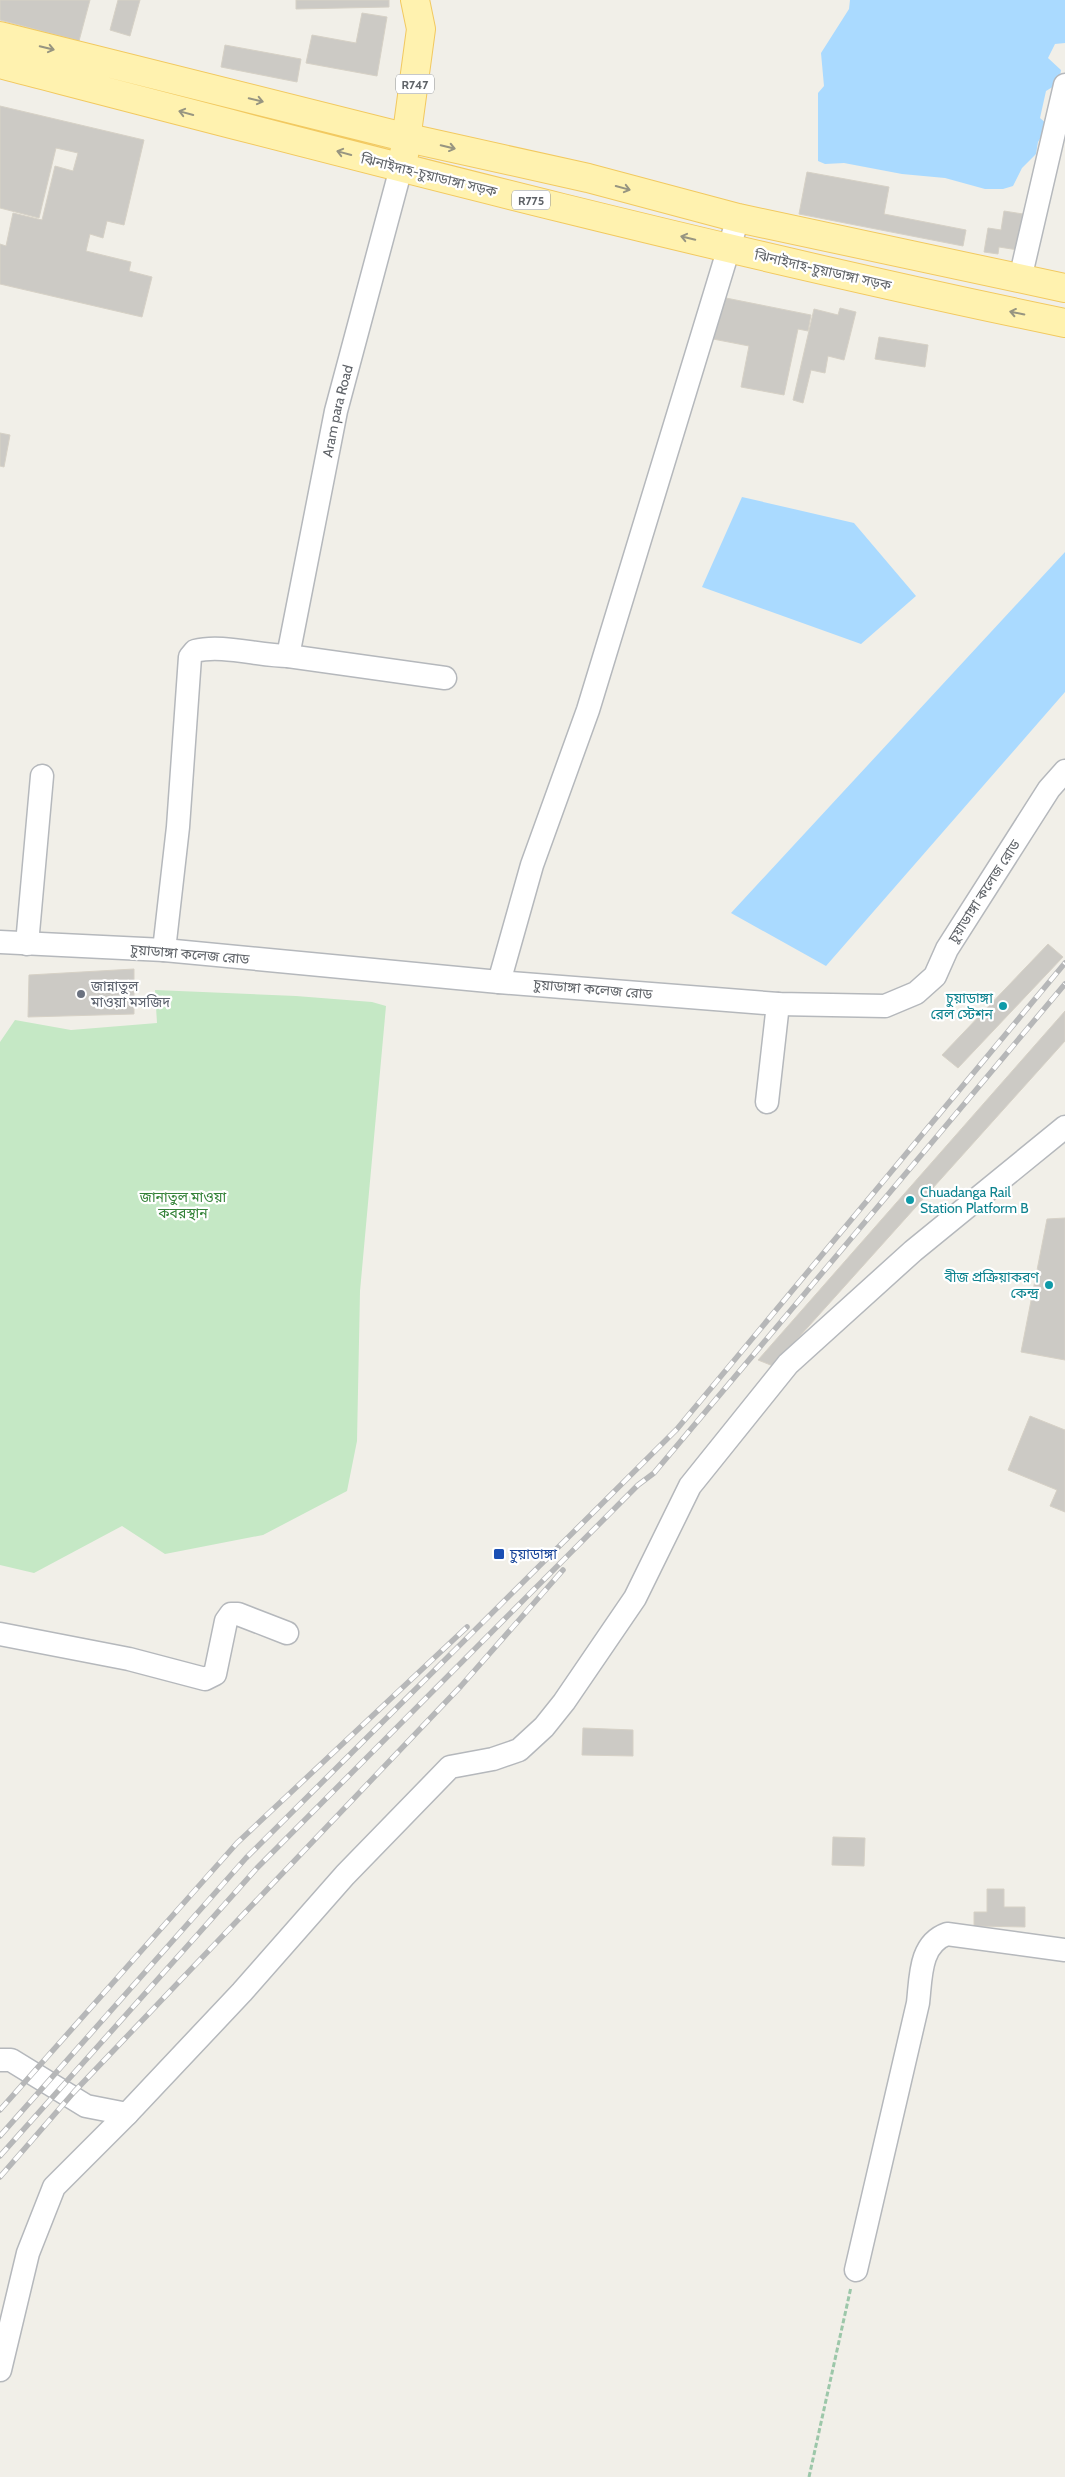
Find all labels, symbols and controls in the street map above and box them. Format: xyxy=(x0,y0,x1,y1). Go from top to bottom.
one-way arrow xyxy=(39,44,55,53)
road number: R747 xyxy=(396,74,434,94)
one-way arrow xyxy=(247,96,263,105)
one-way arrow xyxy=(179,108,195,117)
one-way arrow xyxy=(439,143,455,152)
one-way arrow xyxy=(336,148,352,158)
street label: ঝিনাইদাহ-চুয়াডাঙ্গা সড়ক xyxy=(358,149,500,201)
one-way arrow xyxy=(615,183,631,193)
road number: R775 xyxy=(512,190,550,210)
one-way arrow xyxy=(681,233,697,242)
street label: ঝিনাইদাহ-চুয়াডাঙ্গা সড়ক xyxy=(752,245,894,295)
one-way arrow xyxy=(1010,308,1026,318)
street label: Aram para Road xyxy=(318,363,357,459)
street label: চুয়াডাঙ্গা কলেজ রোড xyxy=(943,835,1025,947)
street label: চুয়াডাঙ্গা কলেজ রোড xyxy=(129,940,251,969)
street label: চুয়াডাঙ্গা কলেজ রোড xyxy=(532,975,654,1004)
place label: জান্নাতুল মাওয়া মসজিদ xyxy=(90,977,170,1011)
marker: জান্নাতুল মাওয়া মসজিদ xyxy=(75,988,87,1000)
place label: চুয়াডাঙ্গা রেল স্টেশন xyxy=(931,989,994,1023)
marker: চুয়াডাঙ্গা রেল স্টেশন xyxy=(997,1000,1009,1012)
place label: Chuadanga Rail Station Platform B xyxy=(920,1183,1029,1217)
park label: জানাতুল মাওয়া কবরস্থান xyxy=(139,1188,226,1222)
marker: Chuadanga Rail Station Platform B xyxy=(904,1194,916,1206)
place label: বীজ প্রক্রিয়াকরণ কেন্দ্র xyxy=(943,1268,1040,1302)
marker: বীজ প্রক্রিয়াকরণ কেন্দ্র xyxy=(1043,1279,1055,1291)
place label: চুয়াডাঙ্গা xyxy=(509,1545,557,1564)
marker: চুয়াডাঙ্গা xyxy=(492,1547,506,1561)

